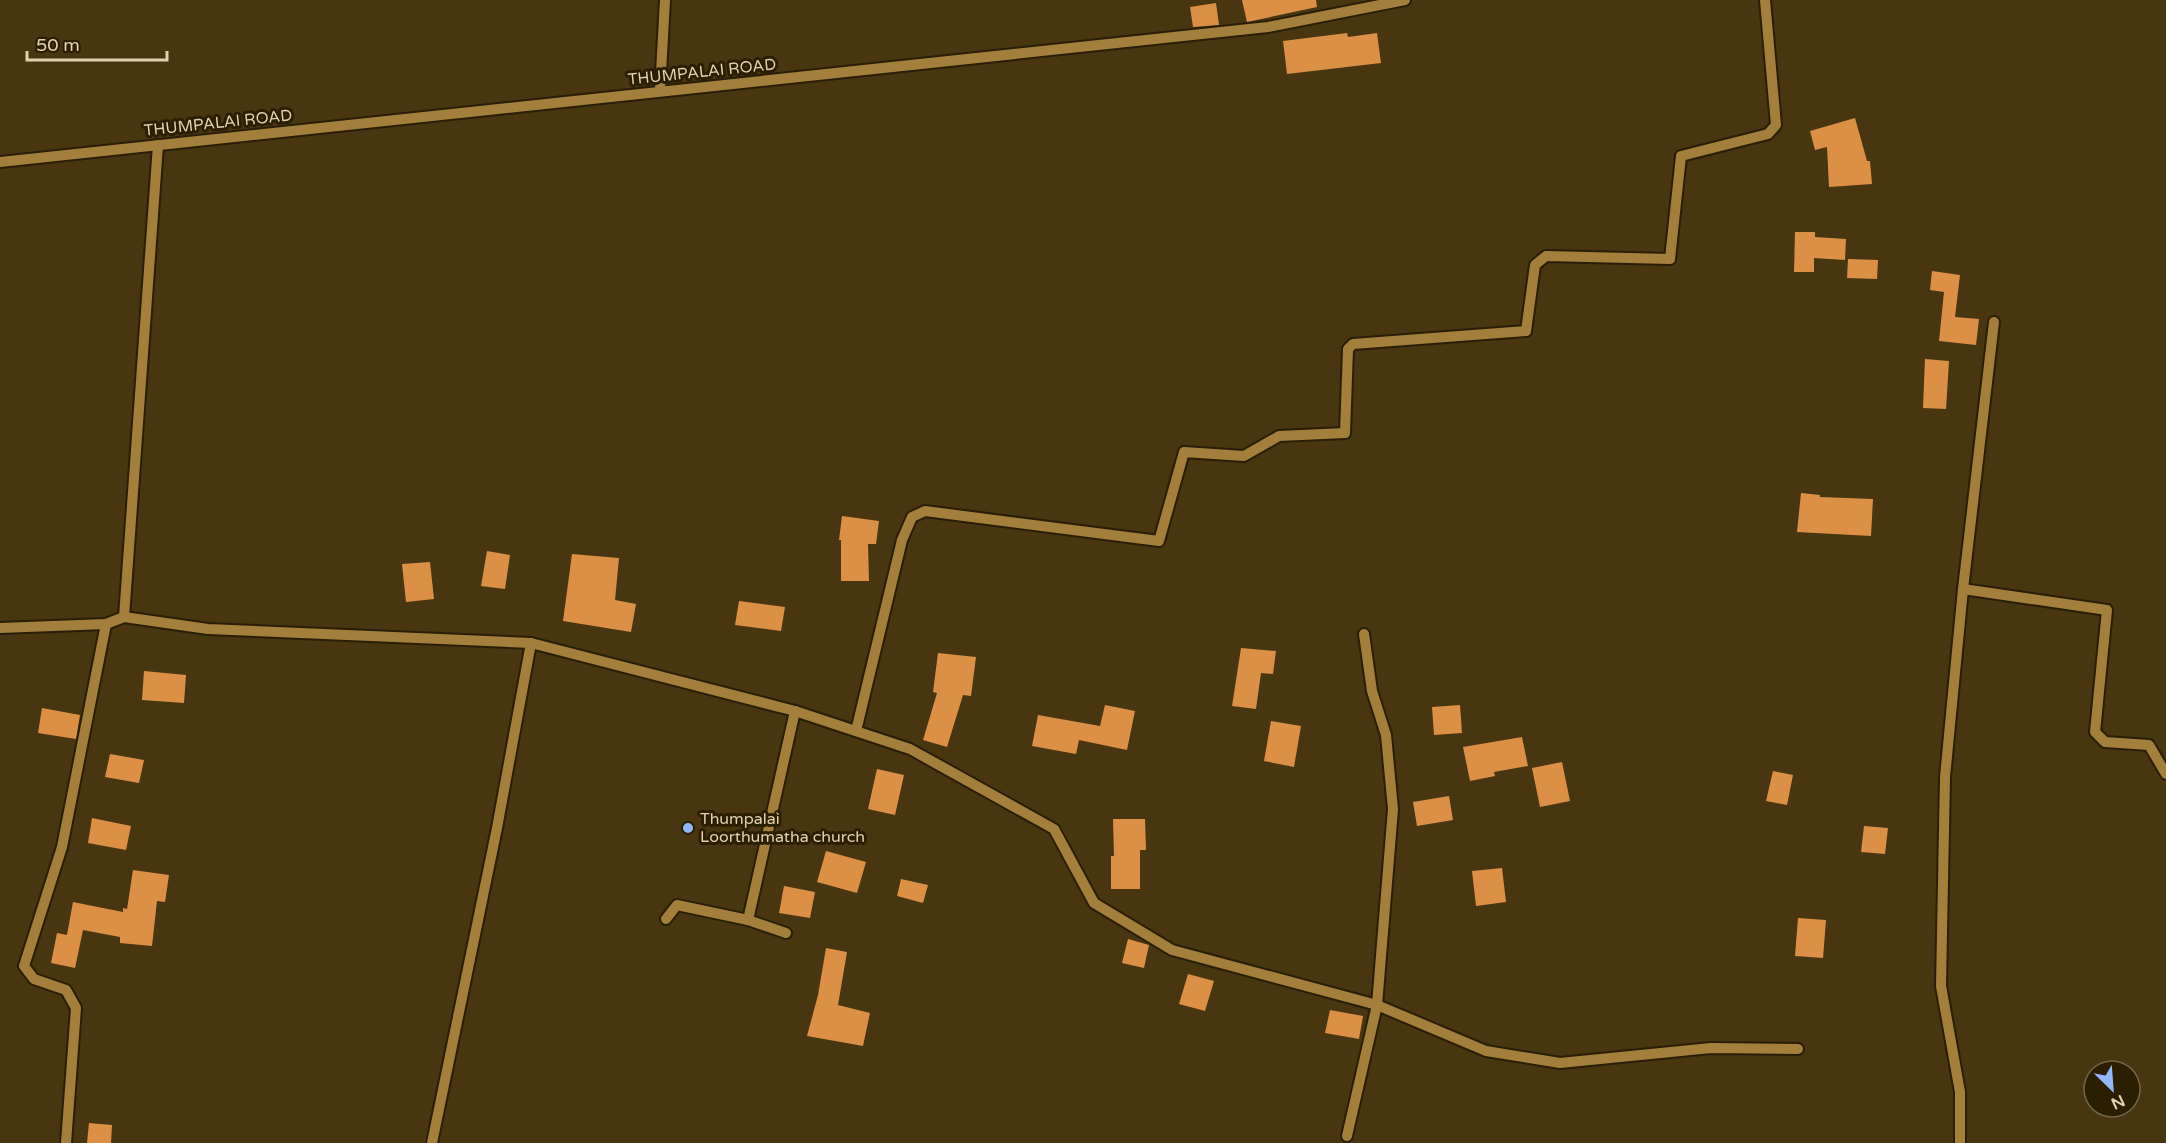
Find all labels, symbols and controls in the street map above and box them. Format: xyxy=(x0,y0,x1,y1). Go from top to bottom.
scale bar xyxy=(27,24,166,62)
text: 50 m xyxy=(36,34,80,56)
street label: THUMPALAI ROAD xyxy=(627,54,777,90)
street label: THUMPALAI ROAD xyxy=(143,105,293,141)
place label: Thumpalai Loorthumatha church xyxy=(700,809,865,847)
marker: Thumpalai Loorthumatha church xyxy=(681,821,695,835)
north arrow xyxy=(2082,1059,2142,1119)
text: N xyxy=(2108,1090,2128,1113)

